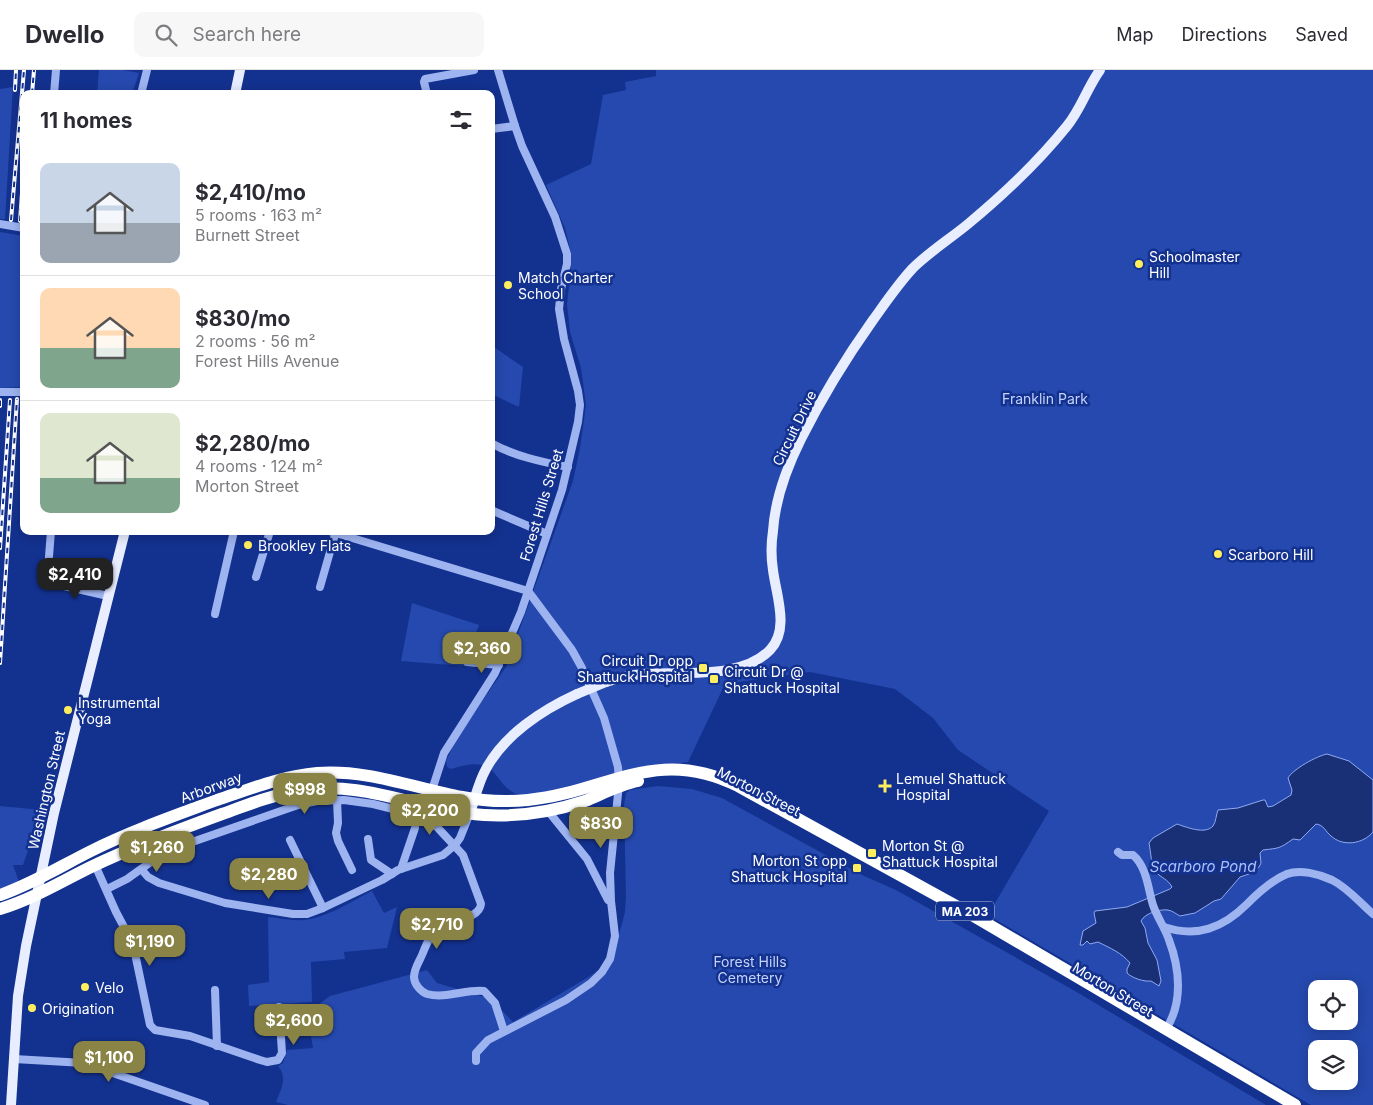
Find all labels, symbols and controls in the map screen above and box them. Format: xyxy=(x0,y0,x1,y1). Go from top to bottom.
search box xyxy=(134,12,484,57)
text: Dwello xyxy=(25,20,104,49)
icon: search xyxy=(152,21,180,49)
text: Search here xyxy=(192,23,301,46)
text: Map xyxy=(1116,24,1154,45)
text: Directions xyxy=(1182,24,1267,45)
text: Saved xyxy=(1295,24,1348,45)
icon: filters xyxy=(447,106,475,134)
text: 11 homes xyxy=(40,108,132,133)
text: $2,410/mo xyxy=(195,180,306,205)
icon: home xyxy=(80,183,140,243)
text: 5 rooms · 163 m² xyxy=(195,205,322,225)
text: Burnett Street xyxy=(195,225,300,245)
place label: Schoolmaster Hill xyxy=(1149,248,1240,281)
marker: Schoolmaster Hill xyxy=(1133,258,1145,270)
place label: Match Charter School xyxy=(518,269,613,302)
marker: Match Charter School xyxy=(502,279,514,291)
text: $830/mo xyxy=(195,306,290,331)
icon: home xyxy=(80,308,140,368)
text: 2 rooms · 56 m² xyxy=(195,331,316,351)
text: Forest Hills Avenue xyxy=(195,351,339,371)
street label: Circuit Drive xyxy=(768,388,820,468)
park label: Franklin Park xyxy=(1002,390,1088,407)
text: $2,280/mo xyxy=(195,431,310,456)
icon: home xyxy=(80,433,140,493)
street label: Forest Hills Street xyxy=(516,446,566,563)
text: 4 rooms · 124 m² xyxy=(195,456,323,476)
text: Morton Street xyxy=(195,476,299,496)
place label: Brookley Flats xyxy=(258,537,351,554)
marker: Brookley Flats xyxy=(242,539,254,551)
place label: Scarboro Hill xyxy=(1228,546,1313,563)
marker: Scarboro Hill xyxy=(1212,548,1224,560)
pin: $2,410 xyxy=(34,558,116,600)
text: $2,410 xyxy=(48,564,102,584)
pin: $2,360 xyxy=(441,632,523,674)
text: $2,360 xyxy=(453,638,511,658)
place label: Circuit Dr opp Shattuck Hospital xyxy=(577,652,693,685)
marker: Circuit Dr opp Shattuck Hospital xyxy=(697,662,709,674)
place label: Circuit Dr @ Shattuck Hospital xyxy=(724,663,840,696)
marker: Circuit Dr @ Shattuck Hospital xyxy=(708,673,720,685)
place label: Instrumental Yoga xyxy=(78,694,160,727)
marker: Instrumental Yoga xyxy=(62,704,74,716)
street label: Washington Street xyxy=(24,729,68,851)
street label: Morton Street xyxy=(715,763,804,819)
street label: Arborway xyxy=(178,768,244,806)
place label: Lemuel Shattuck Hospital xyxy=(896,770,1006,803)
pin: $998 xyxy=(275,772,335,815)
text: $998 xyxy=(284,779,326,799)
marker: Lemuel Shattuck Hospital xyxy=(878,779,892,793)
pin: $2,200 xyxy=(389,794,471,836)
text: $2,200 xyxy=(401,800,459,820)
pin: $830 xyxy=(571,806,631,849)
text: $830 xyxy=(580,813,622,833)
pin: $1,260 xyxy=(116,830,198,873)
text: $1,260 xyxy=(130,837,184,857)
place label: Morton St @ Shattuck Hospital xyxy=(882,837,998,870)
marker: Morton St @ Shattuck Hospital xyxy=(866,847,878,859)
place label: Morton St opp Shattuck Hospital xyxy=(731,852,847,885)
water label: Scarboro Pond xyxy=(1150,857,1257,876)
pin: $2,280 xyxy=(228,858,310,900)
marker: Morton St opp Shattuck Hospital xyxy=(851,862,863,874)
text: $2,280 xyxy=(240,864,298,884)
road number: MA 203 xyxy=(936,901,994,920)
pin: $2,710 xyxy=(396,908,478,950)
text: $2,710 xyxy=(411,914,463,934)
pin: $1,190 xyxy=(109,924,191,967)
text: $1,190 xyxy=(125,931,175,951)
park label: Forest Hills Cemetery xyxy=(713,953,787,986)
street label: Morton Street xyxy=(1070,958,1157,1020)
place label: Velo xyxy=(95,979,124,996)
map controls xyxy=(1308,980,1358,1090)
button: locate xyxy=(1308,980,1358,1030)
marker: Velo xyxy=(79,981,91,993)
place label: Origination xyxy=(42,1000,114,1017)
marker: Origination xyxy=(26,1002,38,1014)
pin: $2,600 xyxy=(253,1004,335,1046)
text: $2,600 xyxy=(265,1010,323,1030)
pin: $1,100 xyxy=(68,1040,150,1083)
button: layers xyxy=(1308,1040,1358,1090)
text: $1,100 xyxy=(84,1047,134,1067)

